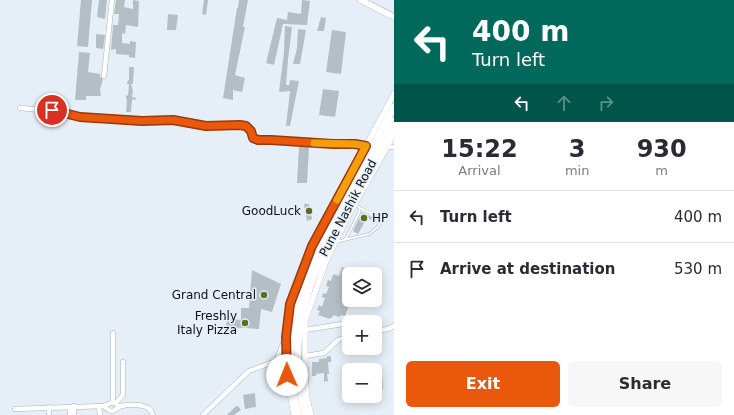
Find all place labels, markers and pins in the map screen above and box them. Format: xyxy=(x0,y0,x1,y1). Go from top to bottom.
pin xyxy=(35,93,69,127)
place label: GoodLuck xyxy=(242,204,301,218)
marker: GoodLuck xyxy=(304,206,314,216)
place label: HP xyxy=(372,211,388,225)
marker: HP xyxy=(359,213,369,223)
place label: Grand Central xyxy=(172,288,256,302)
marker: Grand Central xyxy=(259,290,269,300)
place label: Freshly Italy Pizza xyxy=(177,309,237,337)
marker: Freshly Italy Pizza xyxy=(240,318,250,328)

